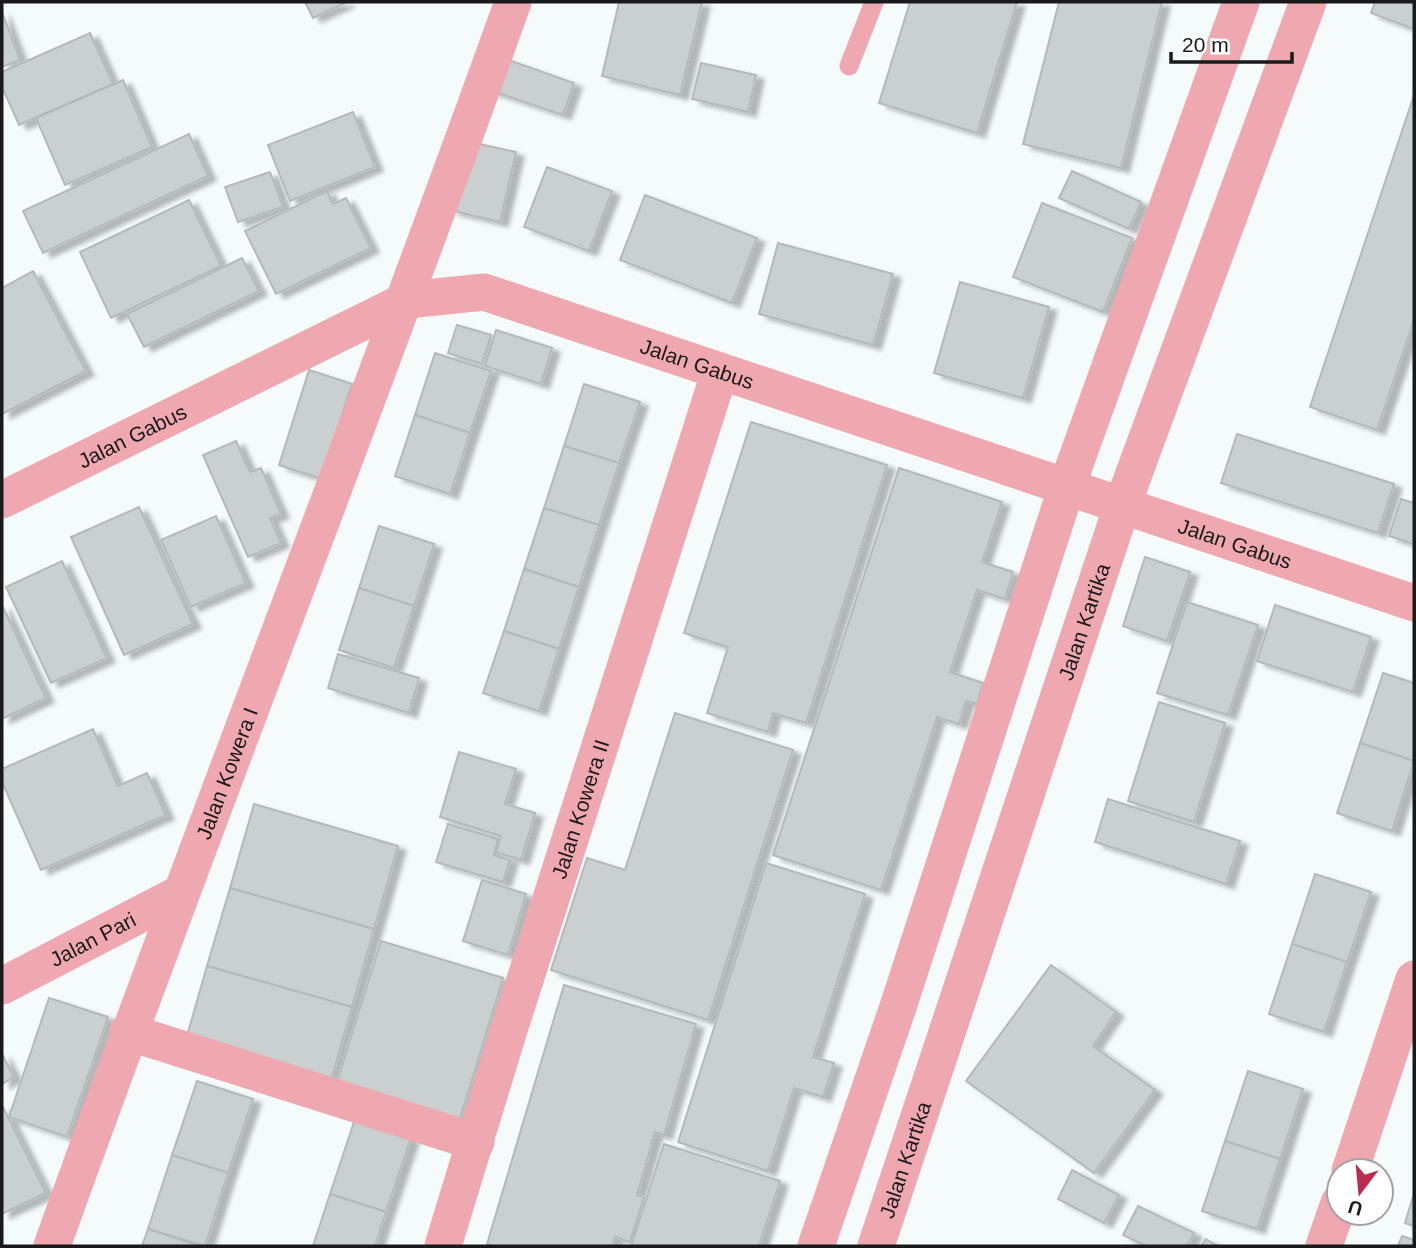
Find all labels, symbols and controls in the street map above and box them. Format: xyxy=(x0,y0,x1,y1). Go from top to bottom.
scale bar xyxy=(1171,21,1292,65)
text: 20 m xyxy=(1182,33,1229,56)
street label: Jalan Gabus xyxy=(638,334,757,393)
street label: Jalan Gabus xyxy=(74,399,190,472)
street label: Jalan Gabus xyxy=(1175,514,1295,573)
street label: Jalan Kartika xyxy=(1053,560,1114,683)
street label: Jalan Kowera I xyxy=(191,704,262,842)
street label: Jalan Kowera II xyxy=(547,736,613,881)
street label: Jalan Pari xyxy=(46,907,139,971)
street label: Jalan Kartika xyxy=(875,1098,935,1221)
north arrow xyxy=(1325,1157,1395,1227)
text: U xyxy=(1346,1196,1365,1220)

